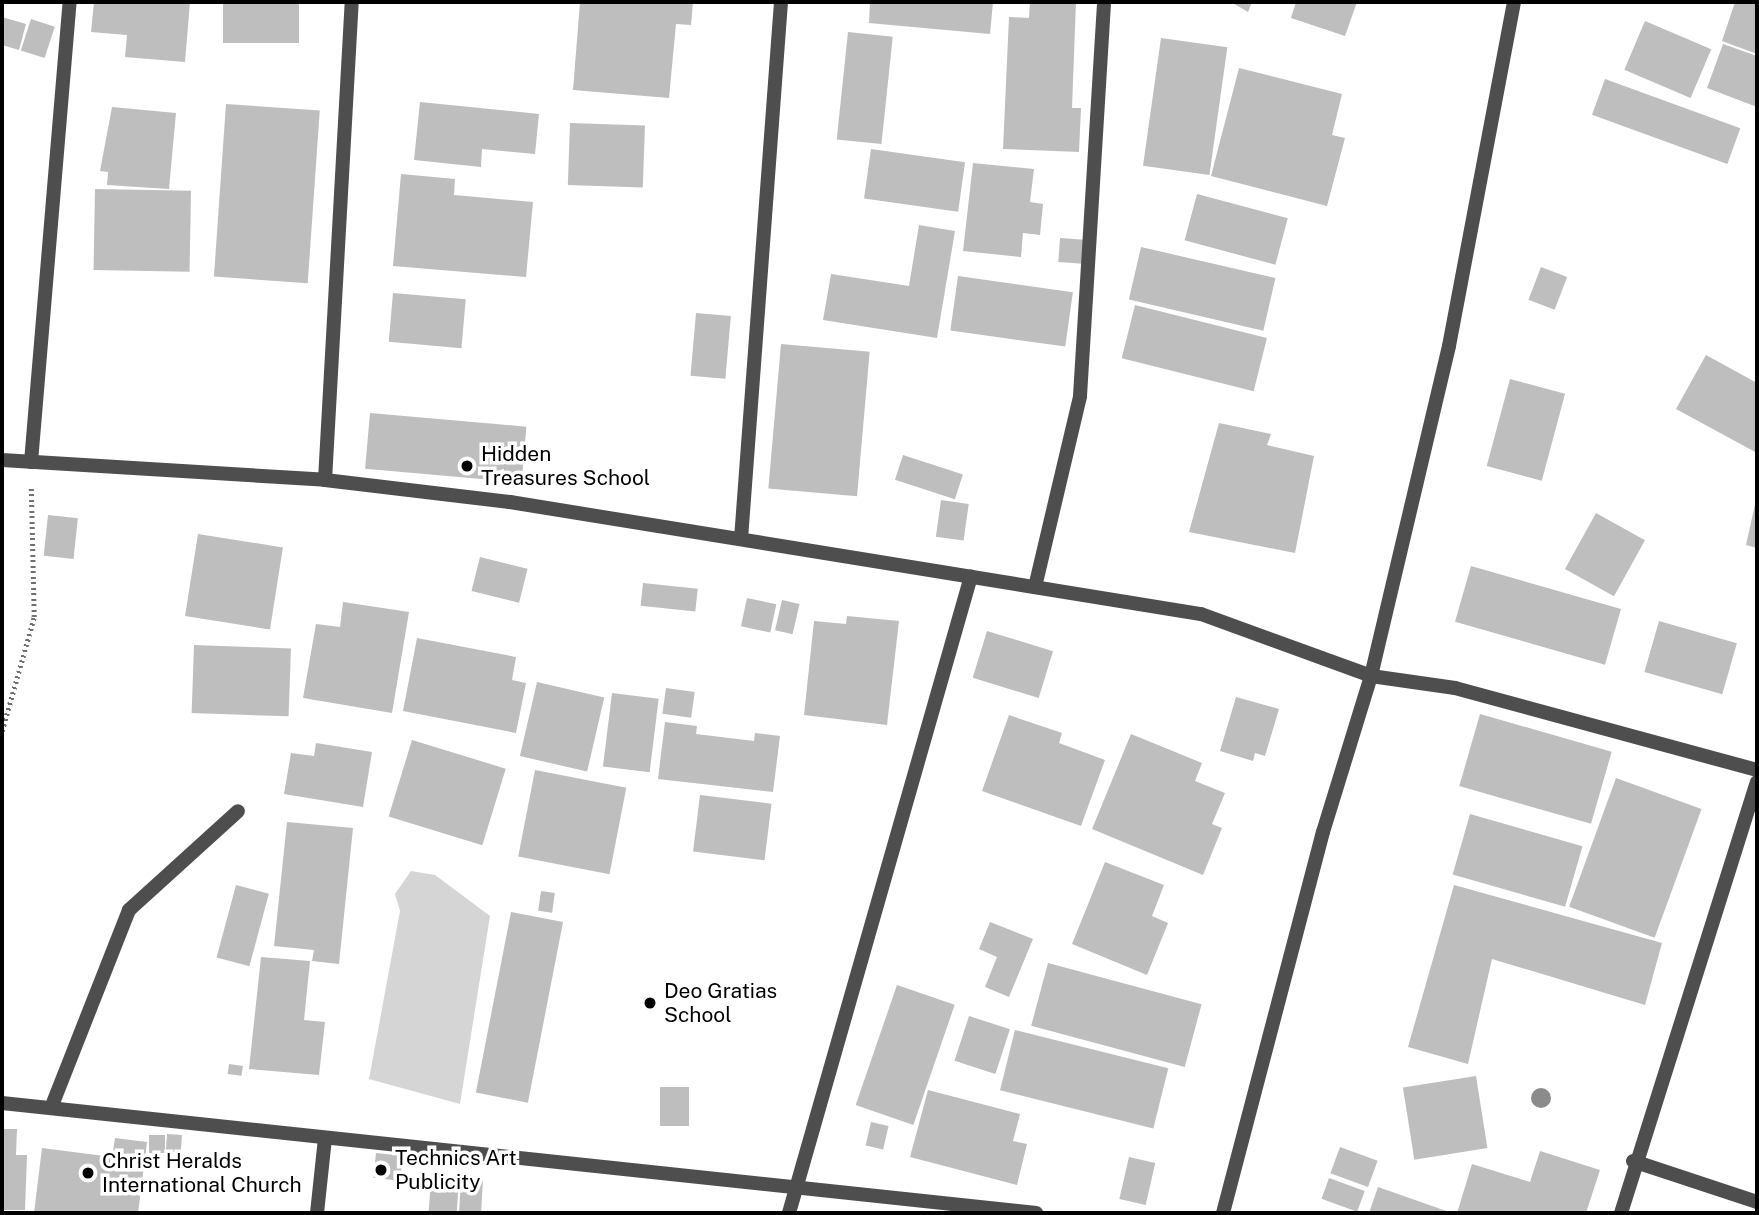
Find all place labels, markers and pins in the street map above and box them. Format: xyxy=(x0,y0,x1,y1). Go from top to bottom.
place label: Hidden Treasures School xyxy=(481,441,650,491)
marker: Hidden Treasures School xyxy=(459,458,475,474)
place label: Deo Gratias School xyxy=(664,978,777,1028)
marker: Deo Gratias School xyxy=(642,995,658,1011)
place label: Technics Art Publicity xyxy=(395,1145,517,1195)
place label: Christ Heralds International Church xyxy=(102,1148,302,1198)
marker: Technics Art Publicity xyxy=(373,1162,389,1178)
marker: Christ Heralds International Church xyxy=(80,1165,96,1181)

